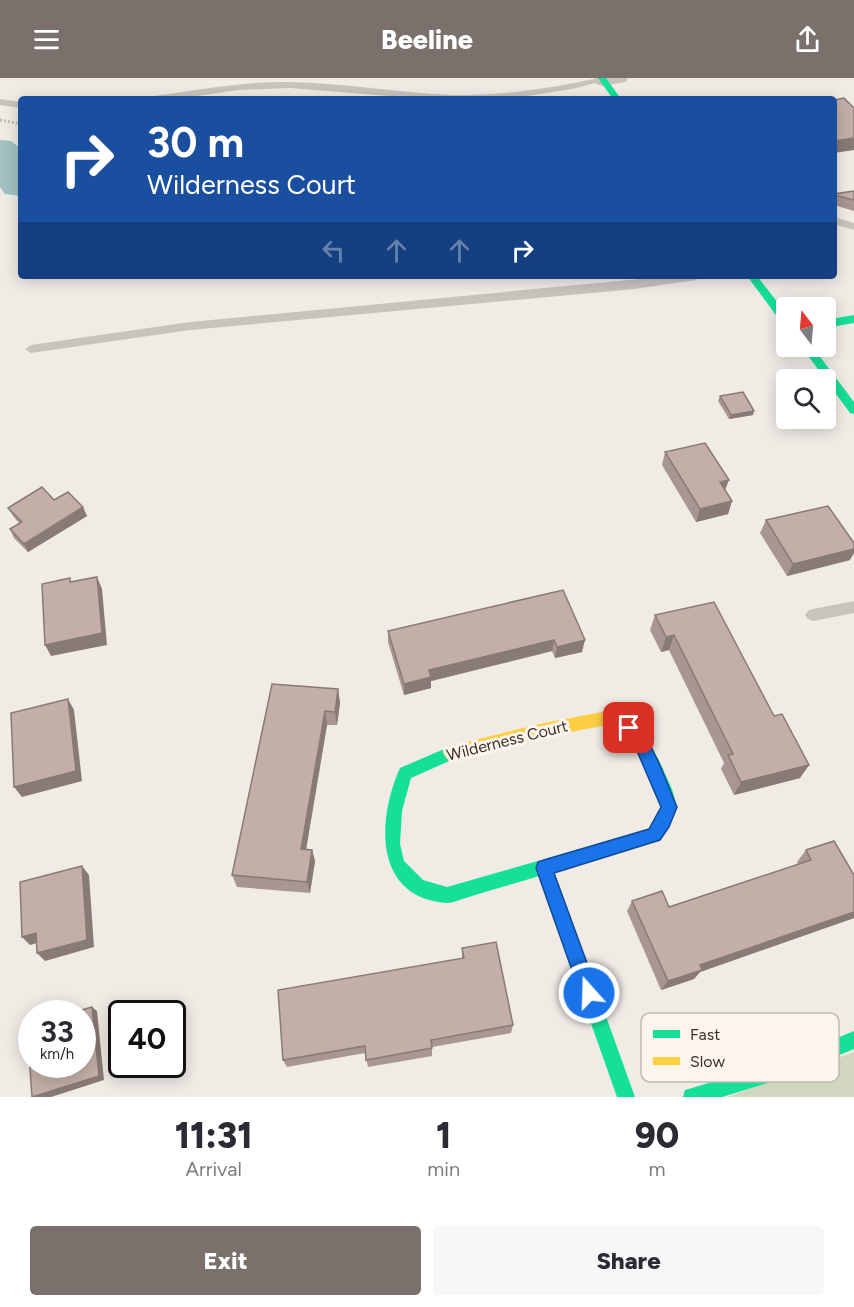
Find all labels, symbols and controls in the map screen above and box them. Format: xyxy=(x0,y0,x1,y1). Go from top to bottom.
icon: menu xyxy=(30,23,63,56)
text: Beeline xyxy=(381,23,473,56)
icon: share xyxy=(791,23,824,56)
text: 30 m xyxy=(147,117,244,168)
icon: right xyxy=(48,120,126,198)
text: Wilderness Court xyxy=(147,168,356,201)
icon: left xyxy=(317,234,350,267)
icon: ahead xyxy=(380,234,413,267)
icon: ahead xyxy=(443,234,476,267)
icon: right xyxy=(506,234,539,267)
north arrow xyxy=(776,297,836,357)
map controls xyxy=(776,297,836,429)
button: search xyxy=(776,369,836,429)
pin xyxy=(603,702,654,753)
icon: arrive xyxy=(612,711,645,744)
street label: Wilderness Court xyxy=(445,716,570,765)
position arrow xyxy=(557,961,621,1025)
speed limit sign: 40 xyxy=(108,1000,186,1078)
text: 33 xyxy=(40,1013,74,1050)
legend xyxy=(641,1013,839,1082)
text: Fast xyxy=(690,1025,720,1044)
text: km/h xyxy=(40,1045,74,1063)
text: Slow xyxy=(690,1052,725,1071)
text: 11:31 xyxy=(175,1114,253,1157)
text: 1 xyxy=(436,1114,451,1157)
text: 90 xyxy=(635,1114,679,1157)
text: Arrival xyxy=(185,1157,242,1181)
text: min xyxy=(427,1157,460,1181)
text: m xyxy=(648,1157,666,1181)
button: Exit xyxy=(30,1226,421,1295)
button: Share xyxy=(433,1226,824,1295)

